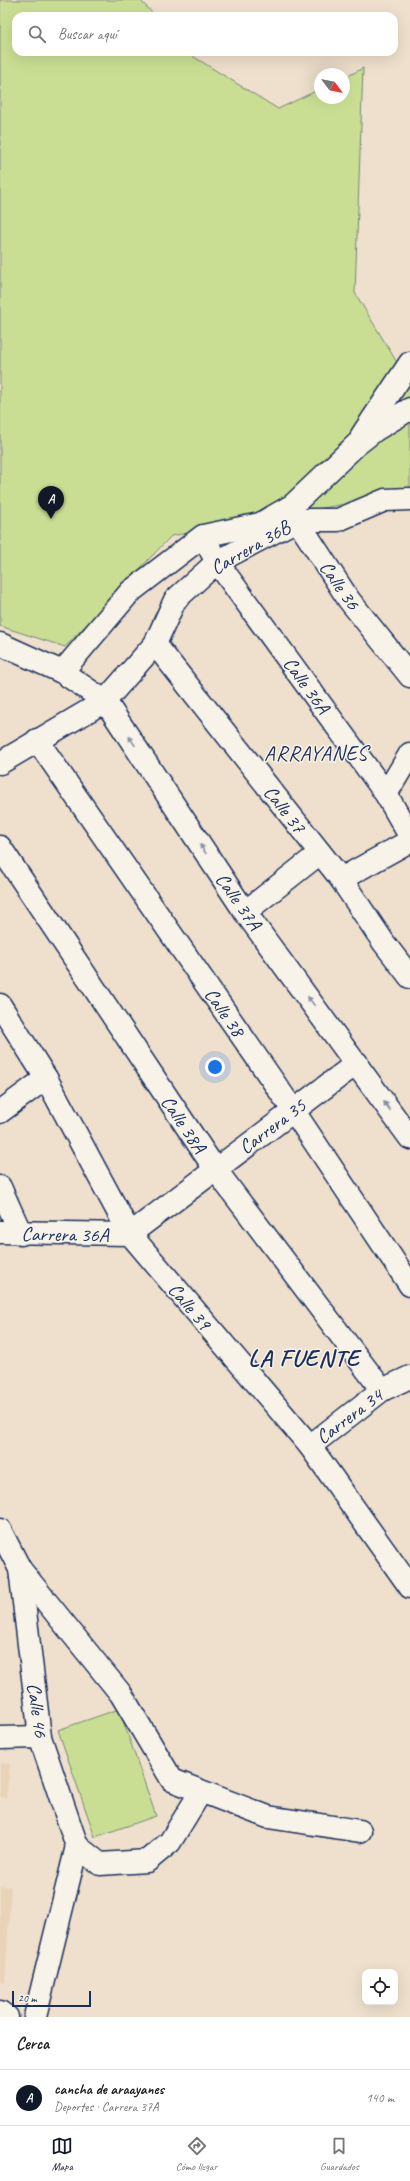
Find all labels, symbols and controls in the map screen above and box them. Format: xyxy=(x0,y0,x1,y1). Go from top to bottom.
search box xyxy=(12,12,398,56)
icon: search xyxy=(26,23,48,45)
text: Buscar aquí xyxy=(58,25,117,44)
north arrow xyxy=(314,68,350,104)
pin: A xyxy=(38,486,64,519)
street label: Carrera 36B xyxy=(206,514,296,580)
street label: Calle 36 xyxy=(314,556,366,616)
street label: Calle 36A xyxy=(278,652,336,719)
one-way arrow xyxy=(128,736,136,746)
district label: ARRAYANES xyxy=(264,740,371,766)
street label: Calle 37 xyxy=(258,780,312,839)
one-way arrow xyxy=(200,843,207,855)
street label: Calle 37A xyxy=(210,868,268,936)
street label: Calle 38 xyxy=(199,983,252,1043)
one-way arrow xyxy=(307,996,315,1006)
your location xyxy=(205,1057,225,1077)
street label: Calle 38A xyxy=(155,1091,212,1159)
street label: Carrera 35 xyxy=(234,1093,311,1160)
one-way arrow xyxy=(383,1101,391,1111)
street label: Carrera 36A xyxy=(21,1221,110,1248)
street label: Calle 39 xyxy=(163,1277,218,1337)
district label: LA FUENTE xyxy=(248,1343,362,1373)
street label: Carrera 34 xyxy=(311,1382,389,1450)
street label: Calle 46 xyxy=(21,1681,54,1740)
map controls xyxy=(362,1969,398,2005)
button: locate xyxy=(362,1969,398,2005)
scale bar xyxy=(12,1989,91,2008)
text: 20 m xyxy=(18,1991,37,2005)
text: Cerca xyxy=(16,2033,49,2054)
text: cancha de araayanes xyxy=(54,2080,164,2099)
text: A xyxy=(26,2090,32,2106)
text: 140 m xyxy=(366,2090,394,2106)
text: Deportes · Carrera 37A xyxy=(54,2099,159,2115)
tab: Mapa xyxy=(51,2135,73,2173)
tab: Cómo llegar xyxy=(176,2135,218,2173)
tab: Guardados xyxy=(320,2135,359,2173)

